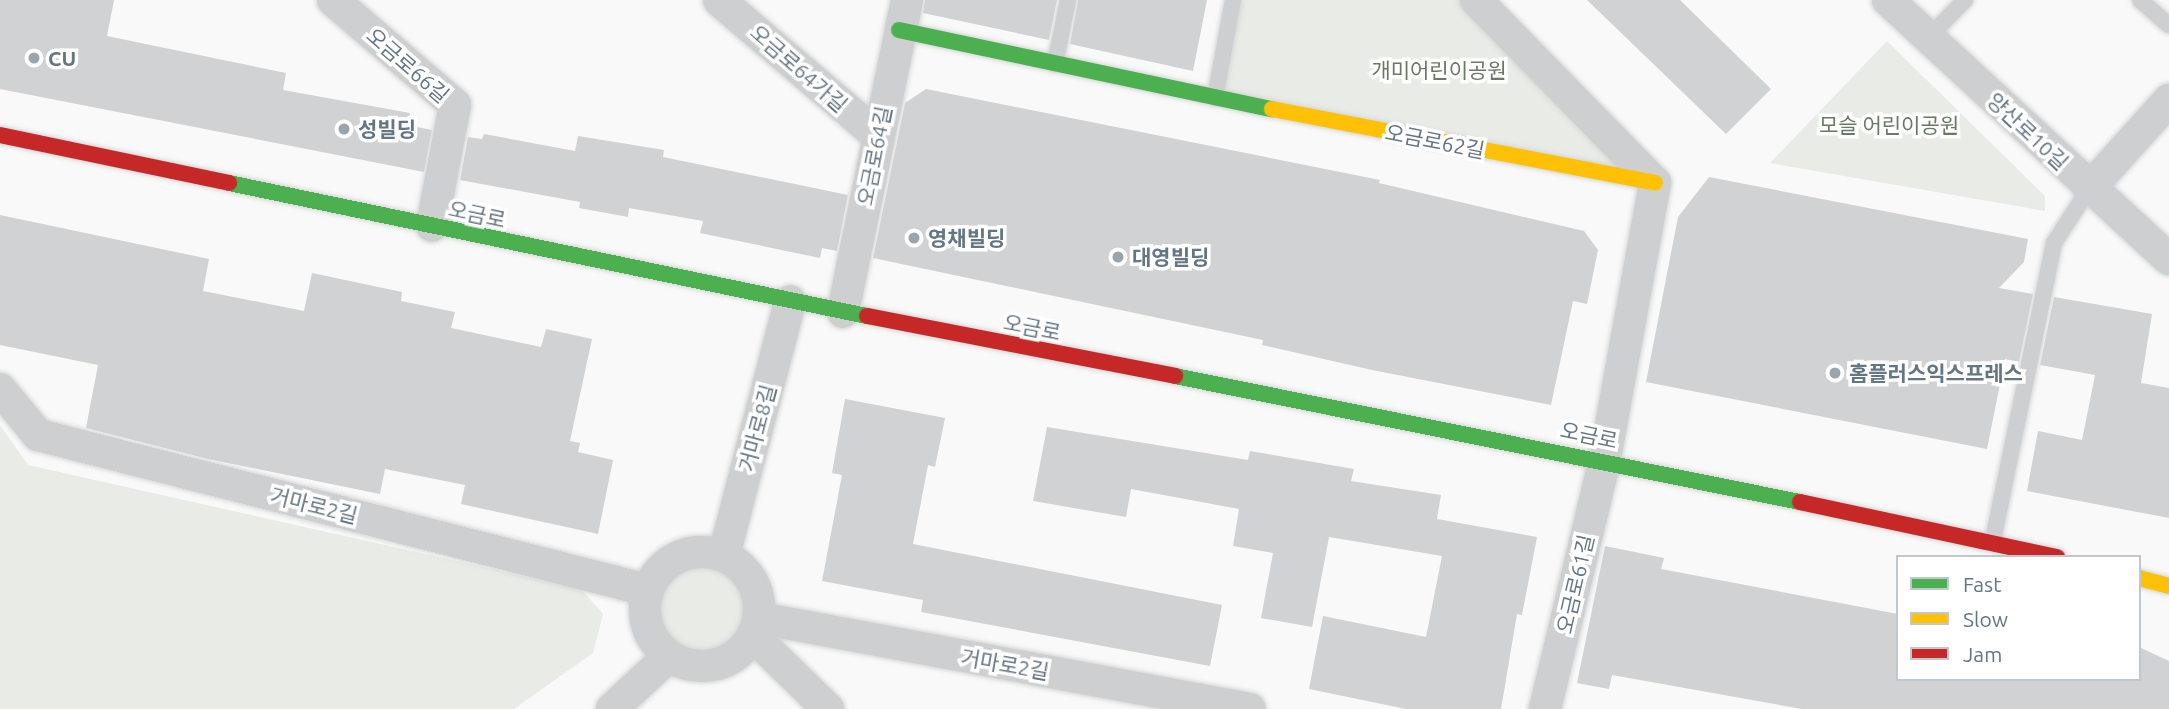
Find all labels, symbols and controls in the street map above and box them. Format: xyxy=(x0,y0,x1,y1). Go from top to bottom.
street label: 오금로64가길 xyxy=(745,19,853,117)
street label: 오금로66길 xyxy=(362,22,454,108)
place label: CU xyxy=(48,45,76,71)
marker: CU xyxy=(26,50,42,66)
park label: 개미어린이공원 xyxy=(1371,57,1507,83)
street label: 양산로10길 xyxy=(1982,87,2074,175)
street label: 오금로64길 xyxy=(852,104,896,208)
park label: 모슬 어린이공원 xyxy=(1819,112,1959,138)
place label: 성빌딩 xyxy=(358,116,416,142)
street label: 오금로62길 xyxy=(1383,119,1487,163)
marker: 성빌딩 xyxy=(336,121,352,137)
street label: 오금로 xyxy=(446,196,508,232)
place label: 영채빌딩 xyxy=(928,225,1005,251)
marker: 영채빌딩 xyxy=(906,230,922,246)
place label: 대영빌딩 xyxy=(1132,244,1209,270)
marker: 대영빌딩 xyxy=(1110,249,1126,265)
street label: 오금로 xyxy=(1001,309,1063,345)
place label: 홈플러스익스프레스 xyxy=(1849,360,2023,386)
marker: 홈플러스익스프레스 xyxy=(1827,365,1843,381)
street label: 거마로8길 xyxy=(733,382,781,474)
street label: 오금로 xyxy=(1558,417,1620,453)
street label: 거마로2길 xyxy=(268,482,360,528)
street label: 오금로61길 xyxy=(1551,532,1599,636)
legend xyxy=(1896,555,2141,681)
text: Fast xyxy=(1963,572,2001,596)
text: Slow xyxy=(1963,607,2008,631)
text: Jam xyxy=(1963,642,2002,666)
street label: 거마로2길 xyxy=(959,644,1051,684)

